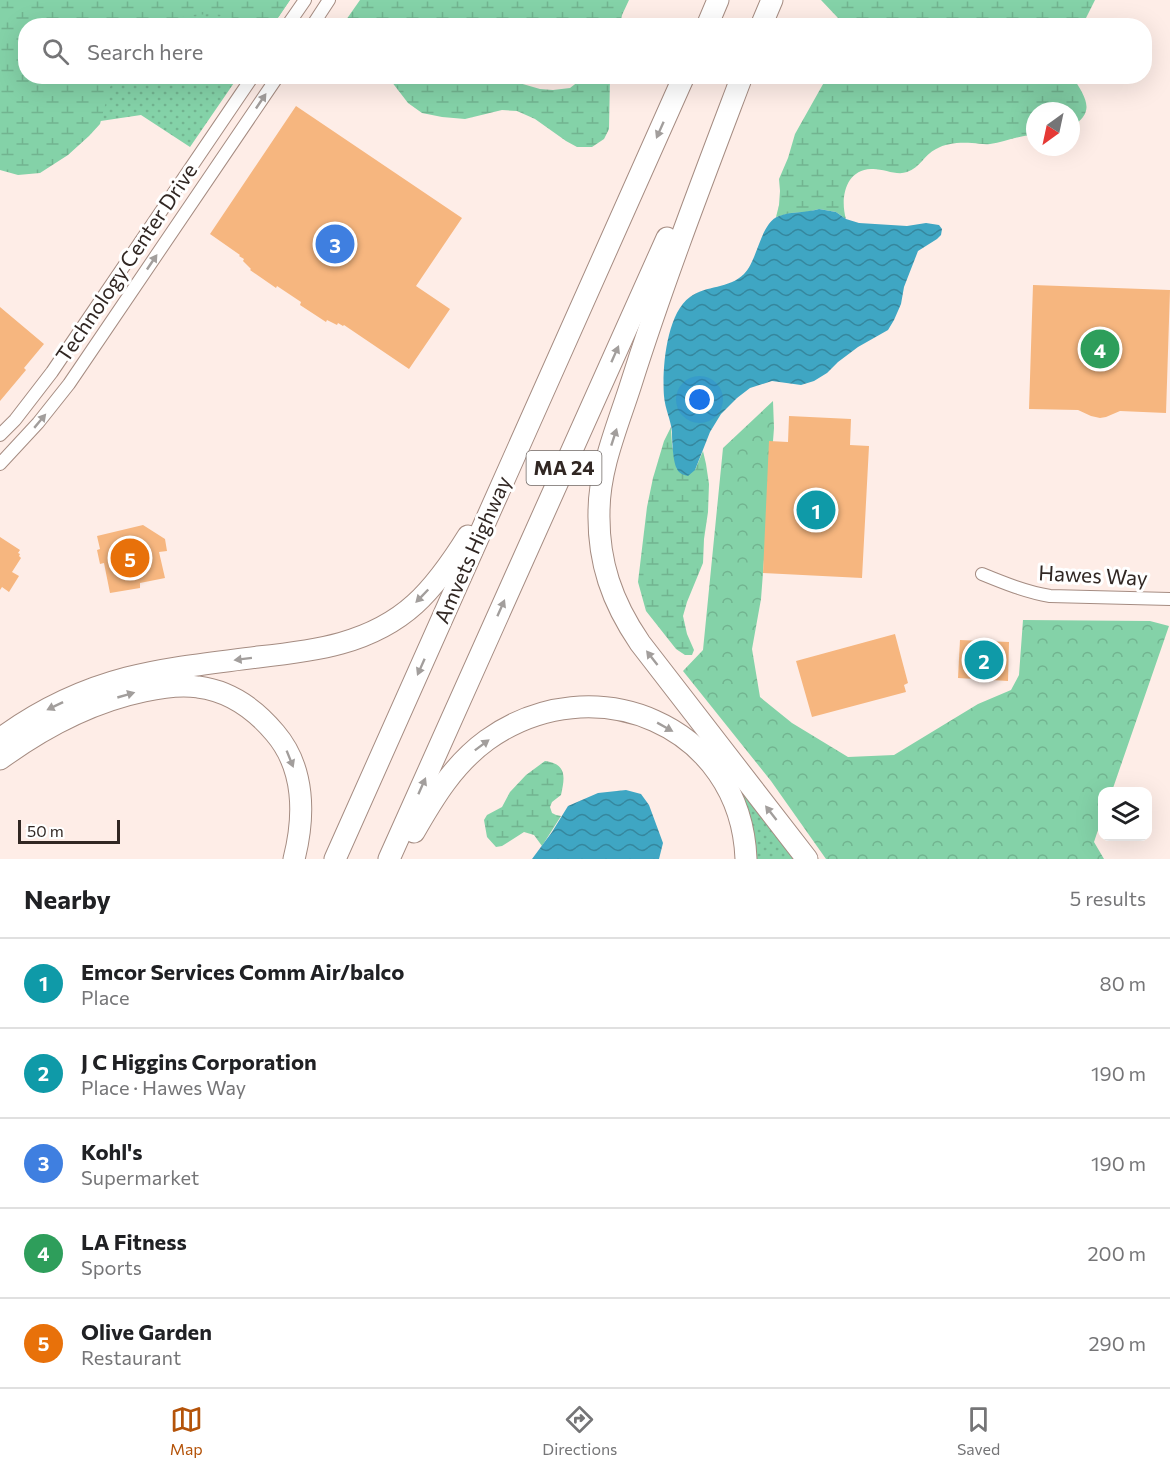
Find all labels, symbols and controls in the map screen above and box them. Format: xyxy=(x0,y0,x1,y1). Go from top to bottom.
search box xyxy=(18,18,1152,84)
icon: search xyxy=(39,35,72,68)
text: Search here xyxy=(87,38,203,65)
one-way arrow xyxy=(255,93,267,109)
north arrow xyxy=(1026,102,1080,156)
one-way arrow xyxy=(655,121,665,139)
street label: Technology Center Drive xyxy=(50,158,202,366)
pin: 3 xyxy=(316,222,354,266)
one-way arrow xyxy=(146,254,157,270)
pin: 4 xyxy=(1080,326,1120,372)
one-way arrow xyxy=(611,345,620,362)
your location xyxy=(685,385,714,414)
one-way arrow xyxy=(33,414,46,429)
one-way arrow xyxy=(610,428,619,446)
road number: MA 24 xyxy=(526,451,602,485)
street label: Amvets Highway xyxy=(428,472,515,627)
pin: 1 xyxy=(796,488,836,532)
pin: 5 xyxy=(110,536,150,580)
street label: Hawes Way xyxy=(1038,559,1149,590)
one-way arrow xyxy=(416,589,430,603)
one-way arrow xyxy=(497,600,506,617)
pin: 2 xyxy=(964,638,1004,682)
one-way arrow xyxy=(646,651,658,667)
one-way arrow xyxy=(233,655,252,664)
one-way arrow xyxy=(415,658,425,676)
one-way arrow xyxy=(118,690,136,699)
one-way arrow xyxy=(46,701,63,710)
one-way arrow xyxy=(657,722,674,732)
one-way arrow xyxy=(474,738,490,751)
one-way arrow xyxy=(285,750,295,768)
one-way arrow xyxy=(417,778,426,795)
map controls xyxy=(1098,787,1152,841)
button: layers xyxy=(1098,787,1152,841)
one-way arrow xyxy=(766,805,778,820)
scale bar xyxy=(18,817,120,844)
text: 50 m xyxy=(27,821,64,840)
text: Nearby xyxy=(24,883,111,914)
text: 5 results xyxy=(1070,886,1146,910)
text: Emcor Services Comm Air/balco xyxy=(81,958,404,985)
text: 1 xyxy=(39,971,48,995)
text: 80 m xyxy=(1100,971,1146,995)
text: Place xyxy=(81,985,130,1009)
text: J C Higgins Corporation xyxy=(81,1048,317,1075)
text: 2 xyxy=(38,1061,49,1085)
text: 190 m xyxy=(1091,1061,1146,1085)
text: Place · Hawes Way xyxy=(81,1075,246,1099)
text: Kohl's xyxy=(81,1138,143,1165)
text: 3 xyxy=(38,1151,49,1175)
text: 190 m xyxy=(1091,1151,1146,1175)
text: Supermarket xyxy=(81,1165,199,1189)
text: LA Fitness xyxy=(81,1228,187,1255)
text: 4 xyxy=(37,1241,50,1265)
text: 200 m xyxy=(1088,1241,1146,1265)
text: Sports xyxy=(81,1255,142,1279)
text: Olive Garden xyxy=(81,1318,212,1345)
text: 5 xyxy=(38,1331,49,1355)
text: 290 m xyxy=(1088,1331,1146,1355)
text: Restaurant xyxy=(81,1345,181,1369)
tab: Map xyxy=(170,1403,203,1458)
tab: Directions xyxy=(542,1403,617,1458)
tab: Saved xyxy=(957,1403,1000,1458)

